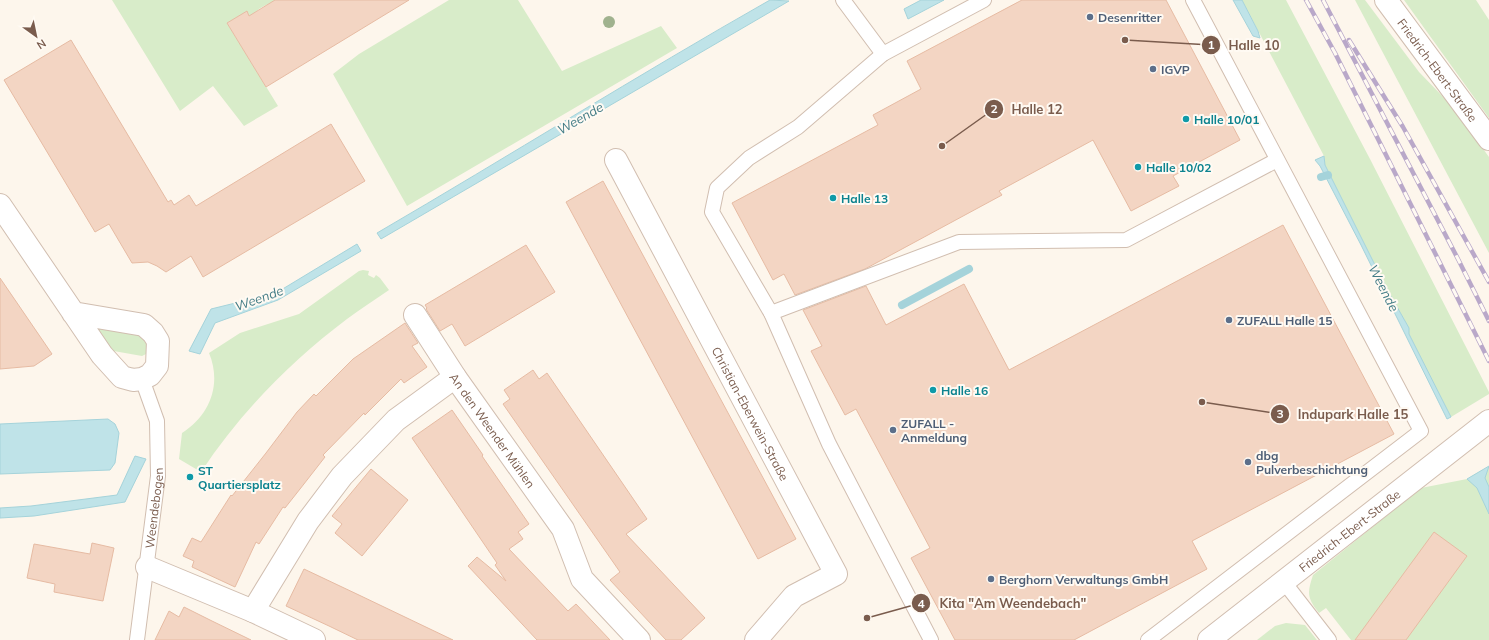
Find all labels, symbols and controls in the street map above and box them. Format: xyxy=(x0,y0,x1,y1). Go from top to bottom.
place label: Desenritter xyxy=(1098,10,1162,25)
marker: Desenritter xyxy=(1085,12,1095,22)
street label: Friedrich-Ebert-Straße xyxy=(1395,15,1481,124)
north arrow xyxy=(16,16,56,56)
callout: Halle 10 xyxy=(1201,32,1288,57)
text: N xyxy=(34,36,49,53)
text: 1 xyxy=(1207,37,1215,52)
text: Halle 10 xyxy=(1228,37,1280,53)
place label: IGVP xyxy=(1161,62,1190,77)
marker: IGVP xyxy=(1148,64,1158,74)
callout: Halle 12 xyxy=(984,97,1071,122)
water label: Weende xyxy=(554,98,606,138)
text: 2 xyxy=(990,101,998,116)
text: Halle 12 xyxy=(1011,101,1063,117)
place label: Halle 10/01 xyxy=(1194,112,1259,127)
marker: Halle 10/01 xyxy=(1181,114,1191,124)
place label: Halle 10/02 xyxy=(1146,160,1211,175)
marker: Halle 10/02 xyxy=(1133,162,1143,172)
place label: Halle 13 xyxy=(841,191,888,206)
marker: Halle 13 xyxy=(828,193,838,203)
water label: Weende xyxy=(1365,262,1403,314)
water label: Weende xyxy=(233,282,285,314)
place label: ZUFALL Halle 15 xyxy=(1237,313,1332,328)
marker: ZUFALL Halle 15 xyxy=(1224,315,1234,325)
street label: Christian-Eberwein-Straße xyxy=(709,344,792,483)
street label: An den Weender Mühlen xyxy=(447,370,539,491)
place label: Halle 16 xyxy=(941,383,988,398)
marker: Halle 16 xyxy=(928,385,938,395)
callout: Indupark Halle 15 xyxy=(1270,402,1416,427)
text: 3 xyxy=(1276,406,1284,421)
text: Indupark Halle 15 xyxy=(1298,406,1408,422)
place label: ZUFALL - Anmeldung xyxy=(901,416,967,445)
marker: ZUFALL - Anmeldung xyxy=(888,425,898,435)
place label: dbg Pulverbeschichtung xyxy=(1256,448,1368,477)
marker: dbg Pulverbeschichtung xyxy=(1243,457,1253,467)
place label: ST Quartiersplatz xyxy=(198,463,281,492)
street label: Weendebogen xyxy=(141,468,166,549)
marker: ST Quartiersplatz xyxy=(185,472,195,482)
street label: Friedrich-Ebert-Straße xyxy=(1295,486,1403,575)
place label: Berghorn Verwaltungs GmbH xyxy=(999,572,1168,587)
marker: Berghorn Verwaltungs GmbH xyxy=(986,574,996,584)
callout: Kita "Am Weendebach" xyxy=(911,591,1094,616)
text: Kita "Am Weendebach" xyxy=(940,595,1087,611)
text: 4 xyxy=(917,596,925,611)

